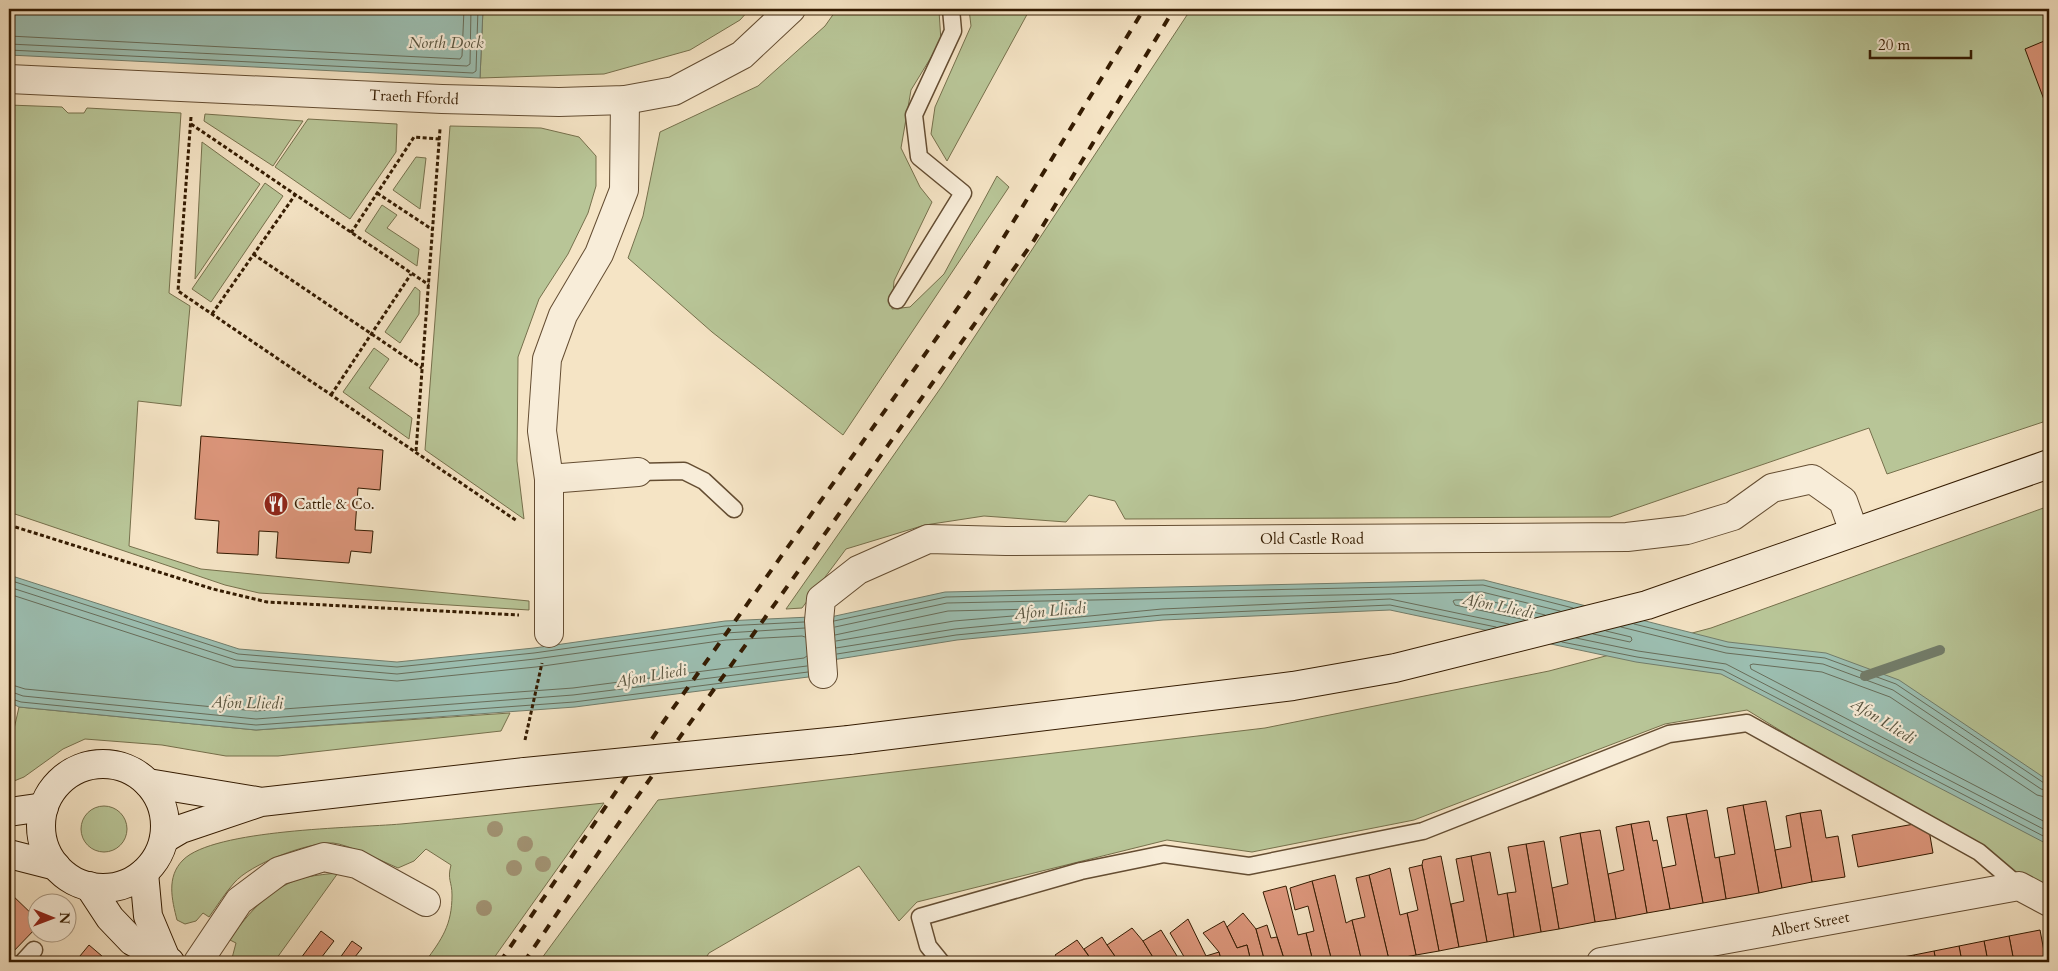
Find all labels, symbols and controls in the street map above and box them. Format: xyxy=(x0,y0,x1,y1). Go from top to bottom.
scale bar xyxy=(1870,28,1972,60)
water label: North Dock xyxy=(408,32,484,54)
text: 20 m xyxy=(1878,35,1910,55)
street label: Traeth Ffordd xyxy=(369,85,459,109)
restaurant icon: Cattle & Co. xyxy=(263,491,289,517)
place label: Cattle & Co. xyxy=(294,494,375,514)
street label: Old Castle Road xyxy=(1260,529,1364,549)
water label: Afon Lliedi xyxy=(1459,588,1536,624)
water label: Afon Lliedi xyxy=(1012,597,1087,625)
water label: Afon Lliedi xyxy=(613,659,689,693)
water label: Afon Lliedi xyxy=(210,691,284,715)
water label: Afon Lliedi xyxy=(1846,692,1920,750)
north arrow xyxy=(28,894,78,944)
street label: Albert Street xyxy=(1769,907,1851,941)
text: N xyxy=(55,912,74,924)

